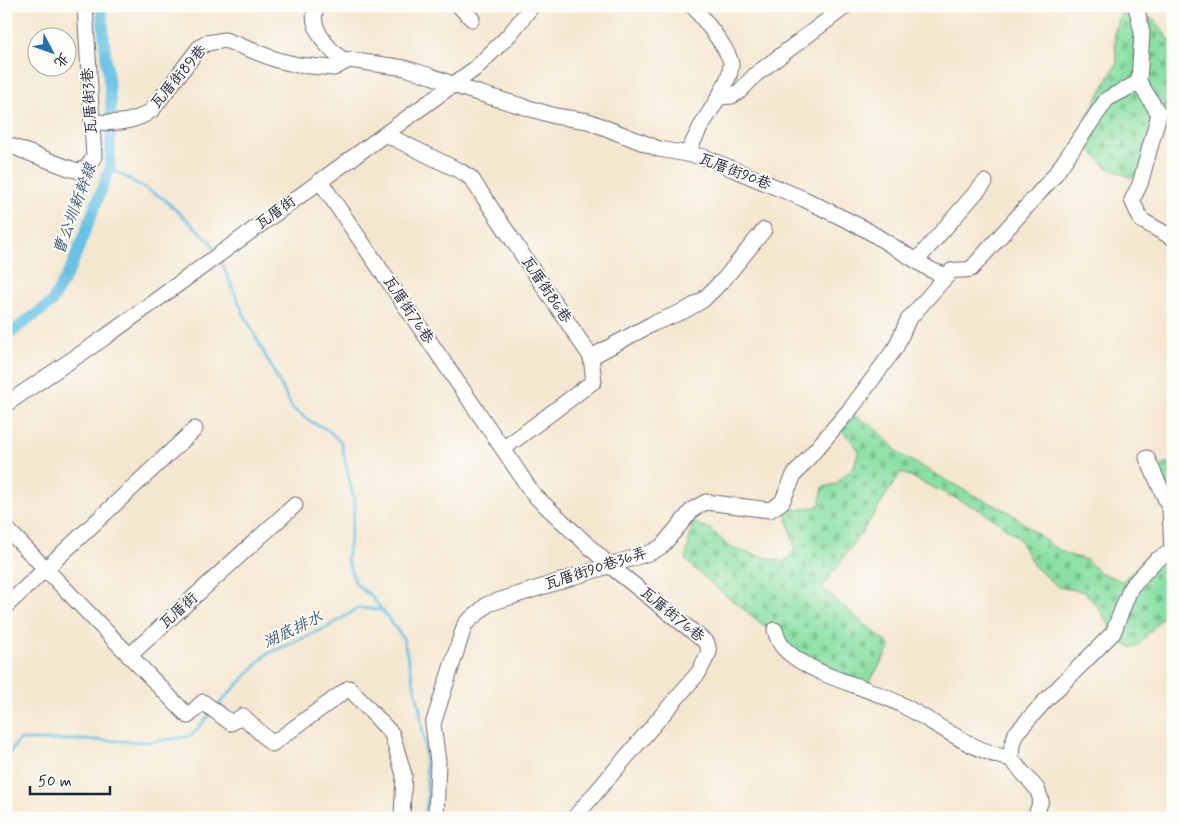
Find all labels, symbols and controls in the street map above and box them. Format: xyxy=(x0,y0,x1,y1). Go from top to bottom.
north arrow xyxy=(28,28,78,78)
street label: 瓦厝街89巷 xyxy=(146,41,212,113)
text: 北 xyxy=(50,49,72,71)
street label: 瓦厝街3巷 xyxy=(78,67,102,135)
street label: 瓦厝街90巷 xyxy=(696,149,774,195)
water label: 曹公圳新幹線 xyxy=(49,159,102,258)
street label: 瓦厝街 xyxy=(252,192,300,234)
street label: 瓦厝街86巷 xyxy=(516,253,576,327)
street label: 瓦厝街76巷 xyxy=(378,272,438,348)
street label: 瓦厝街90巷36弄 xyxy=(542,543,650,595)
street label: 瓦厝街76巷 xyxy=(636,583,708,647)
street label: 瓦厝街 xyxy=(156,589,202,633)
water label: 湖底排水 xyxy=(260,606,327,653)
scale bar xyxy=(30,764,110,796)
text: 50 m xyxy=(38,772,72,792)

